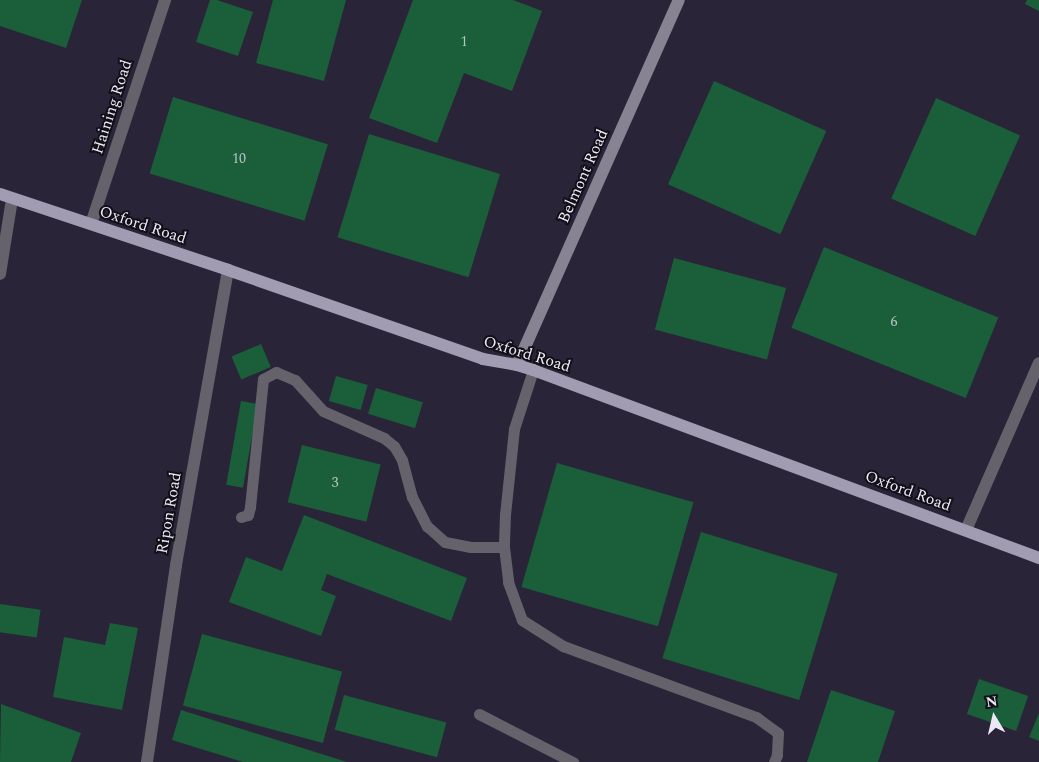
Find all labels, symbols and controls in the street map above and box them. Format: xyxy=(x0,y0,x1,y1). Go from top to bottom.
house number: 1 xyxy=(461,34,467,50)
street label: Haining Road xyxy=(88,57,136,157)
street label: Belmont Road xyxy=(554,126,612,226)
house number: 10 xyxy=(232,151,246,167)
street label: Oxford Road xyxy=(97,202,189,248)
house number: 6 xyxy=(891,314,897,330)
street label: Oxford Road xyxy=(481,332,573,376)
street label: Oxford Road xyxy=(862,467,954,515)
street label: Ripon Road xyxy=(152,471,186,555)
house number: 3 xyxy=(332,475,338,491)
text: N xyxy=(984,690,999,713)
north arrow xyxy=(969,692,1019,742)

